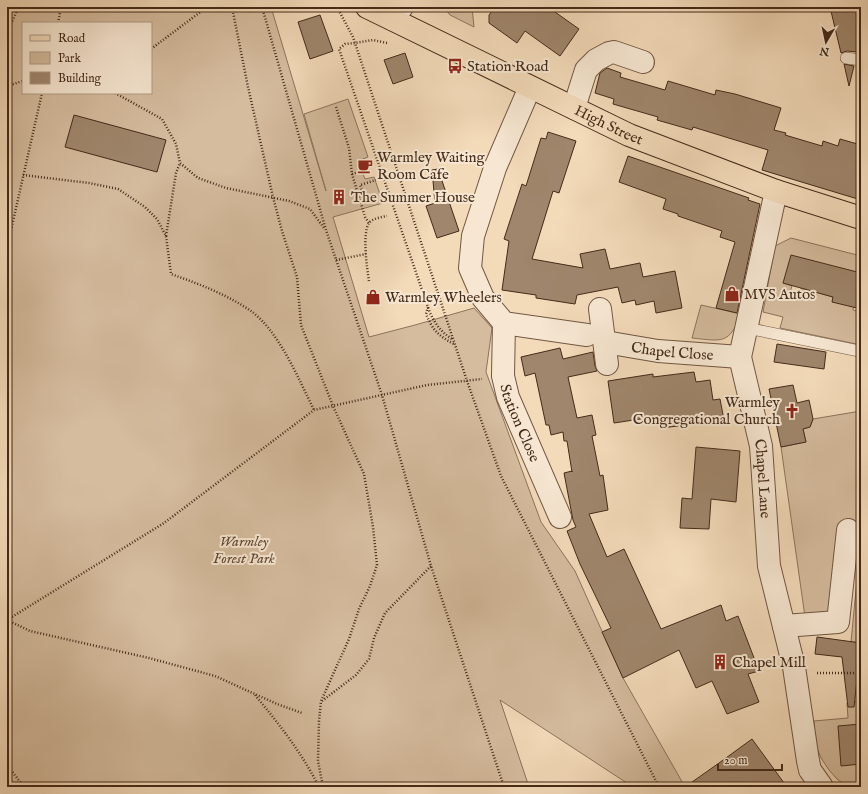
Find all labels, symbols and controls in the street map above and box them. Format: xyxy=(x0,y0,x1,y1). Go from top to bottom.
legend xyxy=(22,22,152,94)
north arrow xyxy=(806,22,846,62)
text: Road xyxy=(58,31,86,46)
text: N xyxy=(818,43,831,59)
text: Park xyxy=(58,51,81,66)
bus stop icon: Station Road xyxy=(446,57,464,75)
place label: Station Road xyxy=(467,57,550,76)
text: Building xyxy=(58,71,102,86)
street label: High Street xyxy=(571,101,645,149)
place label: Warmley Waiting Room Cafe xyxy=(377,148,485,184)
cafe icon: Warmley Waiting Room Cafe xyxy=(356,157,374,175)
building icon: The Summer House xyxy=(330,188,348,206)
place label: The Summer House xyxy=(351,188,475,207)
shop icon: MVS Autos xyxy=(723,285,741,303)
place label: MVS Autos xyxy=(744,285,815,304)
shop icon: Warmley Wheelers xyxy=(364,288,382,306)
place label: Warmley Wheelers xyxy=(385,288,502,307)
street label: Chapel Close xyxy=(630,338,714,365)
street label: Station Close xyxy=(495,382,544,465)
place label: Warmley Congregational Church xyxy=(633,393,781,429)
church icon: Warmley Congregational Church xyxy=(783,402,801,420)
street label: Chapel Lane xyxy=(750,437,775,519)
park label: Warmley Forest Park xyxy=(213,532,275,568)
building icon: Chapel Mill xyxy=(711,653,729,671)
place label: Chapel Mill xyxy=(732,653,807,672)
scale bar xyxy=(718,746,782,772)
text: 20 m xyxy=(724,753,747,768)

